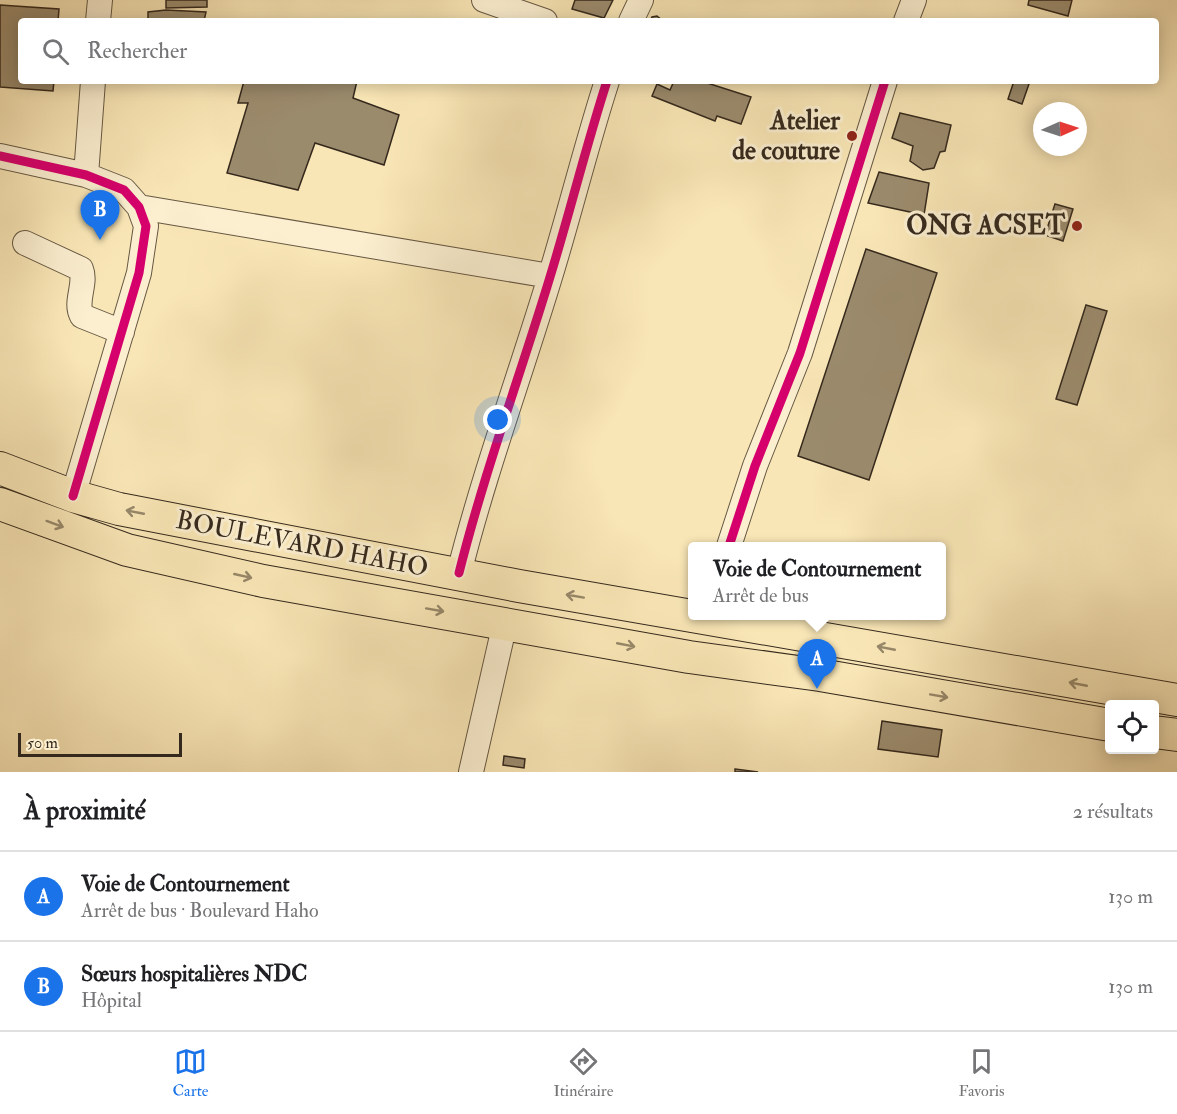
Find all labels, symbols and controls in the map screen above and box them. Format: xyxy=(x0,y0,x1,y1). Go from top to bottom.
search box xyxy=(18,18,1159,84)
icon: search xyxy=(39,35,72,68)
text: Rechercher xyxy=(87,37,187,65)
north arrow xyxy=(1033,102,1087,156)
place label: Atelier de couture xyxy=(732,105,840,167)
marker: Atelier de couture xyxy=(845,129,859,143)
pin: B xyxy=(80,190,120,240)
place label: ONG ACSET xyxy=(906,210,1066,242)
marker: ONG ACSET xyxy=(1070,219,1084,233)
your location xyxy=(483,405,512,434)
street label: BOULEVARD HAHO xyxy=(173,504,431,584)
one-way arrow xyxy=(126,506,146,517)
one-way arrow xyxy=(45,519,64,530)
popup xyxy=(688,542,946,620)
text: Voie de Contournement xyxy=(713,555,921,583)
one-way arrow xyxy=(233,571,252,583)
text: Arrêt de bus xyxy=(713,583,809,608)
one-way arrow xyxy=(565,590,585,601)
one-way arrow xyxy=(424,605,444,616)
one-way arrow xyxy=(616,640,636,651)
pin: A xyxy=(798,640,836,689)
one-way arrow xyxy=(877,643,896,654)
one-way arrow xyxy=(1068,678,1088,689)
one-way arrow xyxy=(929,691,949,702)
map controls xyxy=(1105,700,1159,754)
button: locate xyxy=(1105,700,1159,754)
scale bar xyxy=(18,730,182,758)
text: 50 m xyxy=(27,733,58,753)
text: À proximité xyxy=(24,795,146,827)
text: 2 résultats xyxy=(1073,799,1153,824)
text: Voie de Contournement xyxy=(81,870,290,898)
text: A xyxy=(37,884,50,909)
text: 130 m xyxy=(1108,884,1153,909)
text: Arrêt de bus · Boulevard Haho xyxy=(81,898,319,923)
text: Sœurs hospitalières NDC xyxy=(81,960,307,988)
text: B xyxy=(37,974,50,999)
text: 130 m xyxy=(1108,974,1153,999)
text: Hôpital xyxy=(81,988,142,1013)
tab: Carte xyxy=(172,1045,209,1101)
tab: Itinéraire xyxy=(553,1045,613,1101)
tab: Favoris xyxy=(958,1045,1005,1101)

